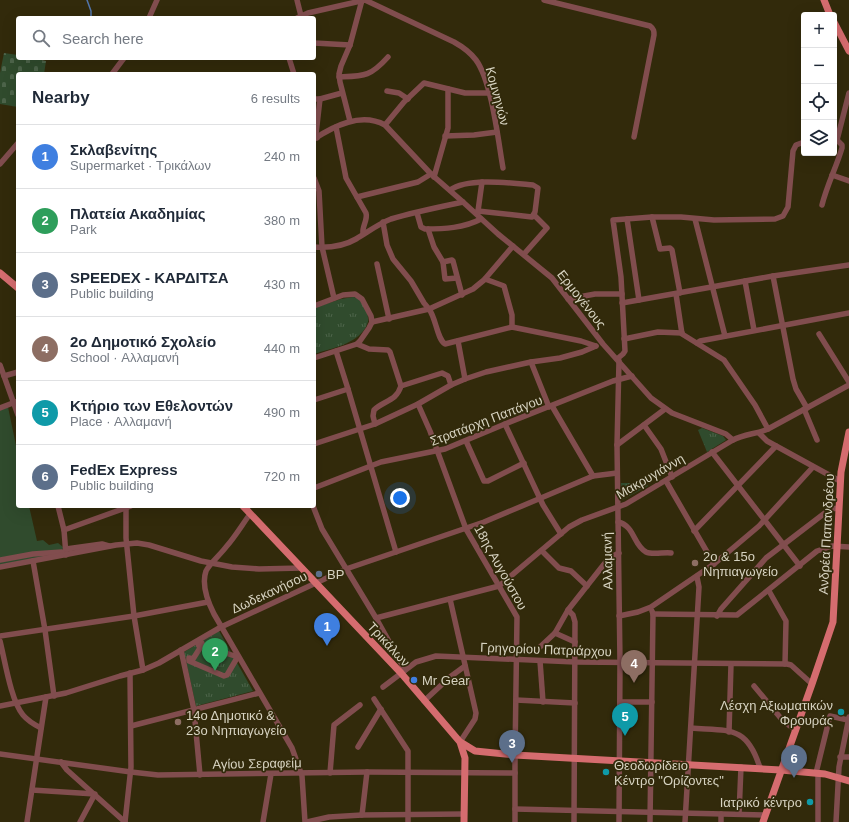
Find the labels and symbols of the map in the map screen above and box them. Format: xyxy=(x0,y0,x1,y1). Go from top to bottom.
street label: Κομνηνών xyxy=(482,65,513,127)
street label: Ερμογένους xyxy=(554,267,609,332)
street label: Στρατάρχη Παπάγου xyxy=(428,392,544,449)
street label: Μακρυγιάννη xyxy=(613,451,687,502)
street label: Ανδρέα Παπανδρέου xyxy=(816,473,837,595)
your location xyxy=(390,488,410,508)
street label: 18ης Αυγούστου xyxy=(471,522,530,612)
street label: Αλλαμανή xyxy=(599,532,616,590)
place label: 2ο & 15ο Νηπιαγωγείο xyxy=(703,549,778,579)
marker: 2ο & 15ο Νηπιαγωγείο xyxy=(690,558,700,568)
place label: BP xyxy=(327,567,344,582)
street label: Δωδεκανήσου xyxy=(229,568,309,617)
marker: BP xyxy=(314,569,324,579)
pin: 1 xyxy=(314,613,340,646)
street label: Τρικάλων xyxy=(364,619,413,670)
pin: 2 xyxy=(202,638,228,671)
street label: Γρηγορίου Πατριάρχου xyxy=(480,640,612,659)
pin: 4 xyxy=(621,650,647,683)
place label: Mr Gear xyxy=(422,673,470,688)
marker: Mr Gear xyxy=(409,675,419,685)
place label: Λέσχη Αξιωματικών Φρουράς xyxy=(720,698,833,728)
pin: 5 xyxy=(612,703,638,736)
marker: Λέσχη Αξιωματικών Φρουράς xyxy=(836,707,846,717)
place label: 14ο Δημοτικό & 23ο Νηπιαγωγείο xyxy=(186,708,286,738)
marker: 14ο Δημοτικό & 23ο Νηπιαγωγείο xyxy=(173,717,183,727)
pin: 3 xyxy=(499,730,525,763)
pin: 6 xyxy=(781,745,807,778)
street label: Αγίου Σεραφείμ xyxy=(212,755,302,772)
place label: Θεοδωρίδειο Κέντρο "Ορίζοντες" xyxy=(614,758,724,788)
marker: Θεοδωρίδειο Κέντρο "Ορίζοντες" xyxy=(601,767,611,777)
place label: Ιατρικό κέντρο xyxy=(720,795,802,810)
marker: Ιατρικό κέντρο xyxy=(805,797,815,807)

